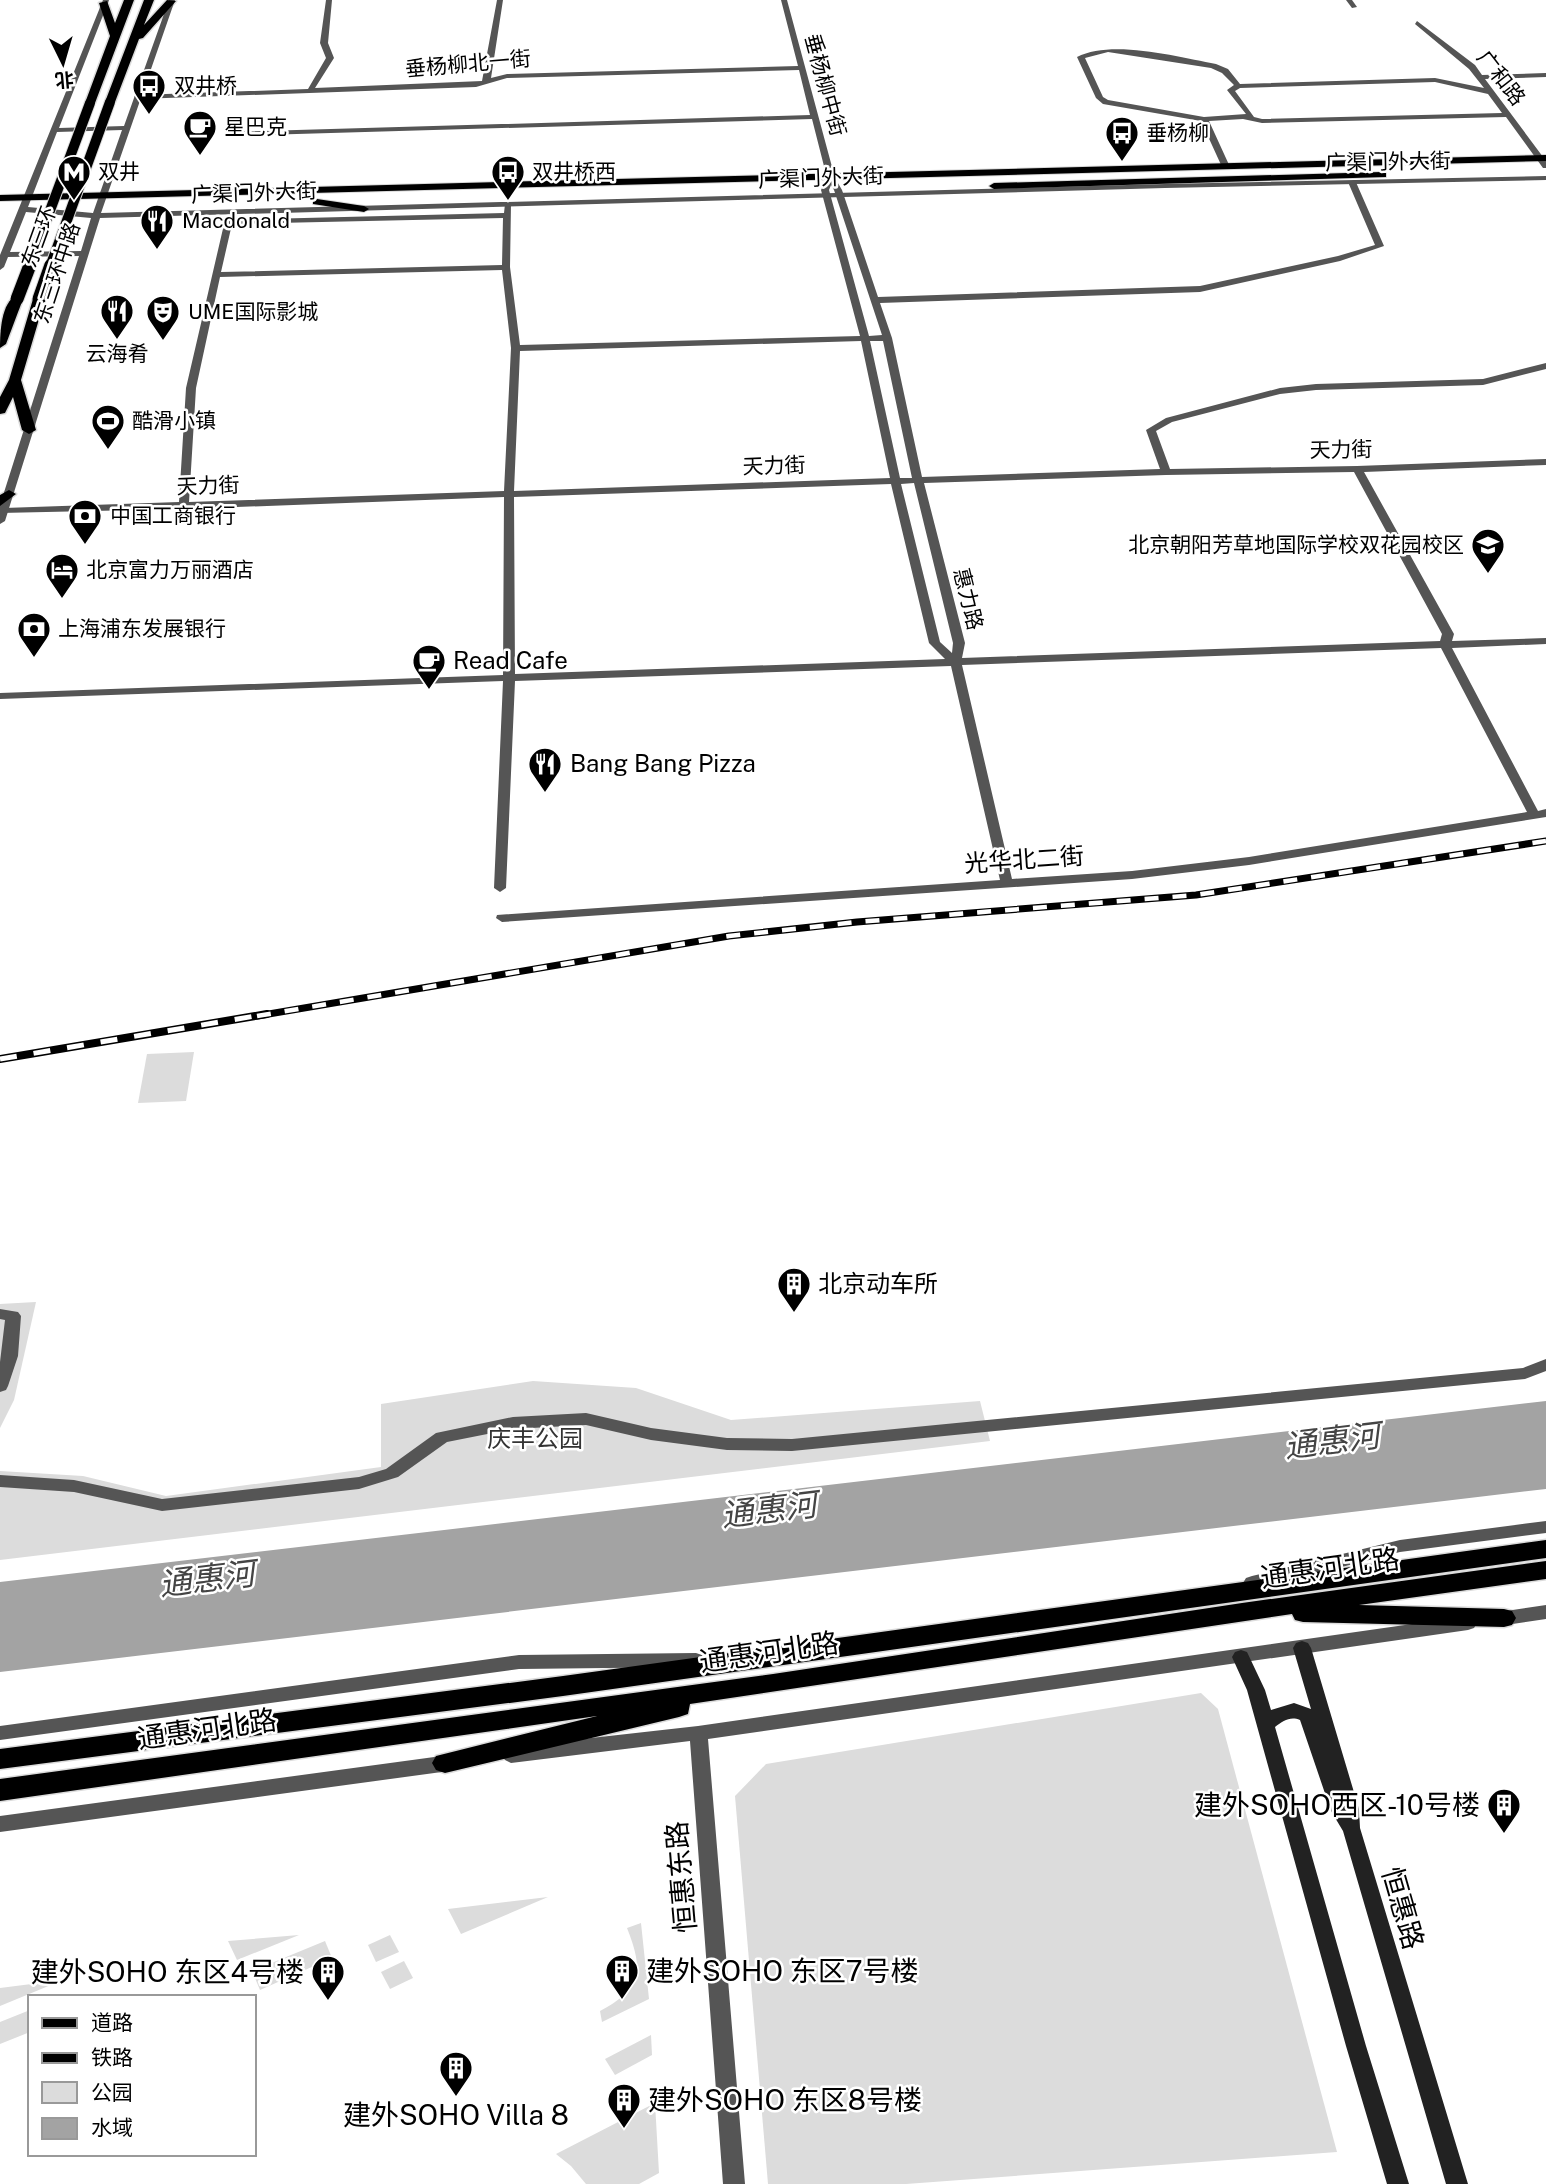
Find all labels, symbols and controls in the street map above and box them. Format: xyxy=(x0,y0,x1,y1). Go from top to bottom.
north arrow xyxy=(28,28,98,98)
street label: 垂杨柳中街 xyxy=(800,31,851,139)
street label: 广和路 xyxy=(1472,45,1531,110)
street label: 垂杨柳北一街 xyxy=(404,46,532,81)
bus stop icon: 双井桥 xyxy=(130,67,168,116)
text: 北 xyxy=(54,68,75,92)
place label: 双井桥 xyxy=(174,73,237,98)
cafe icon: 星巴克 xyxy=(181,108,219,157)
place label: 星巴克 xyxy=(224,114,287,139)
bus stop icon: 垂杨柳 xyxy=(1103,114,1141,163)
place label: 垂杨柳 xyxy=(1146,120,1209,145)
street label: 广渠门外大街 xyxy=(1325,148,1451,175)
metro station icon: 双井 xyxy=(55,153,93,202)
bus stop icon: 双井桥西 xyxy=(489,153,527,202)
place label: 双井 xyxy=(98,159,140,184)
place label: 双井桥西 xyxy=(532,159,616,184)
street label: 广渠门外大街 xyxy=(758,163,884,192)
street label: 广渠门外大街 xyxy=(191,178,317,207)
restaurant icon: Macdonald xyxy=(138,202,176,251)
street label: 东三环 xyxy=(16,203,61,271)
place label: Macdonald xyxy=(182,208,290,233)
street label: 东三环中路 xyxy=(28,219,85,327)
restaurant icon: 云海肴 xyxy=(98,292,136,341)
theatre icon: UME国际影城 xyxy=(144,293,182,342)
place label: UME国际影城 xyxy=(188,299,318,324)
place label: 云海肴 xyxy=(86,341,149,366)
sports icon: 酷滑小镇 xyxy=(89,402,127,451)
place label: 酷滑小镇 xyxy=(132,408,216,433)
street label: 天力街 xyxy=(1309,436,1373,463)
street label: 天力街 xyxy=(742,452,806,479)
street label: 天力街 xyxy=(176,472,240,499)
bank icon: 中国工商银行 xyxy=(66,497,104,546)
place label: 中国工商银行 xyxy=(110,503,236,528)
school or university icon: 北京朝阳芳草地国际学校双花园校区 xyxy=(1469,526,1507,575)
place label: 北京朝阳芳草地国际学校双花园校区 xyxy=(1128,532,1464,557)
hotel icon: 北京富力万丽酒店 xyxy=(43,551,81,600)
place label: 北京富力万丽酒店 xyxy=(86,557,254,582)
street label: 惠力路 xyxy=(949,565,988,632)
bank icon: 上海浦东发展银行 xyxy=(15,610,53,659)
place label: 上海浦东发展银行 xyxy=(58,616,226,641)
cafe icon: Read Cafe xyxy=(410,642,448,691)
place label: Read Cafe xyxy=(453,646,568,674)
restaurant icon: Bang Bang Pizza xyxy=(526,745,564,794)
place label: Bang Bang Pizza xyxy=(570,749,756,777)
street label: 光华北二街 xyxy=(963,841,1085,877)
building icon: 北京动车所 xyxy=(775,1265,813,1314)
place label: 北京动车所 xyxy=(818,1269,938,1297)
water label: 通惠河 xyxy=(1282,1416,1388,1465)
park label: 庆丰公园 xyxy=(487,1424,583,1452)
water label: 通惠河 xyxy=(719,1485,825,1534)
street label: 通惠河北路 xyxy=(1258,1541,1402,1594)
water label: 通惠河 xyxy=(157,1554,263,1603)
street label: 通惠河北路 xyxy=(697,1625,841,1678)
street label: 通惠河北路 xyxy=(135,1702,279,1755)
building icon: 建外SOHO西区-10号楼 xyxy=(1485,1786,1523,1835)
place label: 建外SOHO西区-10号楼 xyxy=(1194,1788,1480,1821)
street label: 恒惠东路 xyxy=(659,1820,702,1934)
street label: 恒惠路 xyxy=(1376,1863,1431,1953)
building icon: 建外SOHO 东区7号楼 xyxy=(603,1952,641,2001)
building icon: 建外SOHO 东区4号楼 xyxy=(309,1953,347,2002)
place label: 建外SOHO 东区7号楼 xyxy=(646,1954,919,1987)
place label: 建外SOHO 东区4号楼 xyxy=(31,1955,304,1988)
legend xyxy=(28,1995,256,2156)
text: 道路 xyxy=(91,2010,133,2035)
text: 铁路 xyxy=(91,2045,133,2070)
building icon: 建外SOHO Villa 8 xyxy=(437,2049,475,2098)
text: 公园 xyxy=(91,2080,133,2105)
building icon: 建外SOHO 东区8号楼 xyxy=(605,2081,643,2130)
place label: 建外SOHO 东区8号楼 xyxy=(648,2083,922,2116)
place label: 建外SOHO Villa 8 xyxy=(343,2098,569,2131)
text: 水域 xyxy=(91,2115,133,2140)

